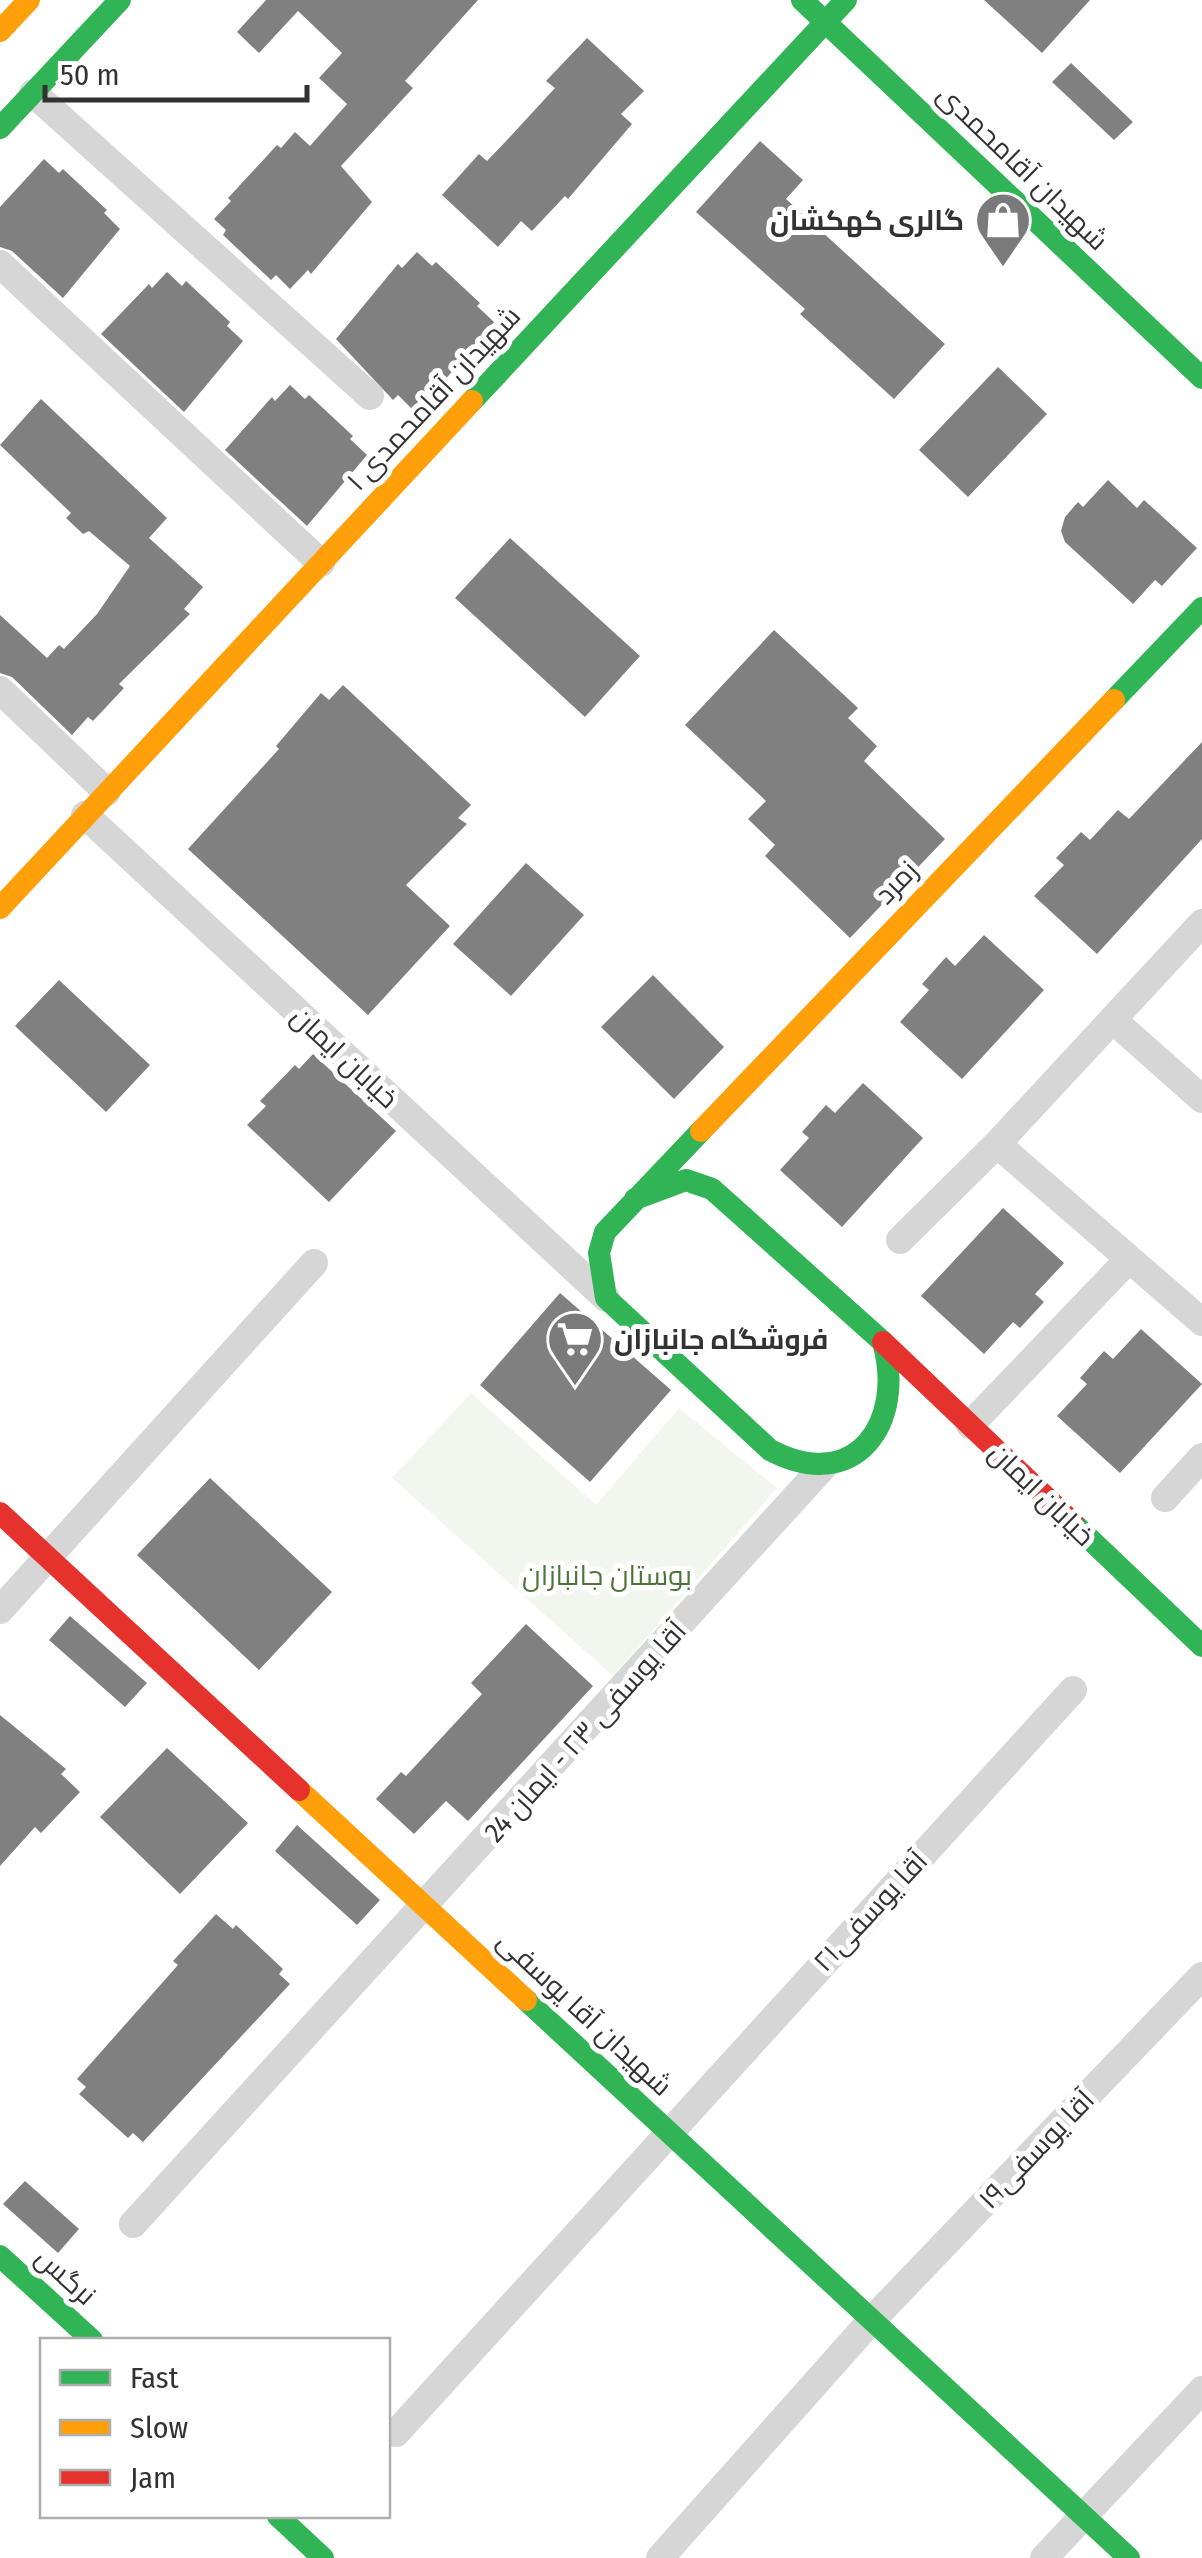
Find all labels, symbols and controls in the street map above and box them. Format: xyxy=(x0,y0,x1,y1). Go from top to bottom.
scale bar xyxy=(45,40,308,102)
text: 50 m xyxy=(60,57,120,93)
street label: شهیدان آقامحمدی xyxy=(931,78,1115,257)
shop icon: گالری کهکشان xyxy=(973,190,1033,269)
place label: گالری کهکشان xyxy=(770,204,964,238)
street label: شهیدان آقامحمدی ۱ xyxy=(340,300,527,497)
street label: زمرد xyxy=(868,854,925,911)
street label: خیابان ایمان xyxy=(284,1000,405,1115)
supermarket icon: فروشگاه جانبازان xyxy=(545,1309,605,1388)
place label: فروشگاه جانبازان xyxy=(614,1323,828,1356)
street label: خیابان ایمان xyxy=(982,1436,1101,1553)
park label: بوستان جانبازان xyxy=(522,1559,692,1592)
street label: آقا یوسفی ۲۳ - ایمان 24 xyxy=(478,1614,693,1848)
street label: آقا یوسفی۲۱ xyxy=(806,1844,935,1978)
street label: شهیدان آقا یوسفی xyxy=(491,1924,679,2103)
street label: آقا یوسفی۱۹ xyxy=(972,2083,1101,2215)
street label: نرگس xyxy=(29,2241,103,2312)
legend xyxy=(40,2338,390,2518)
text: Fast xyxy=(130,2360,179,2396)
text: Slow xyxy=(130,2410,188,2446)
text: Jam xyxy=(130,2460,176,2496)

